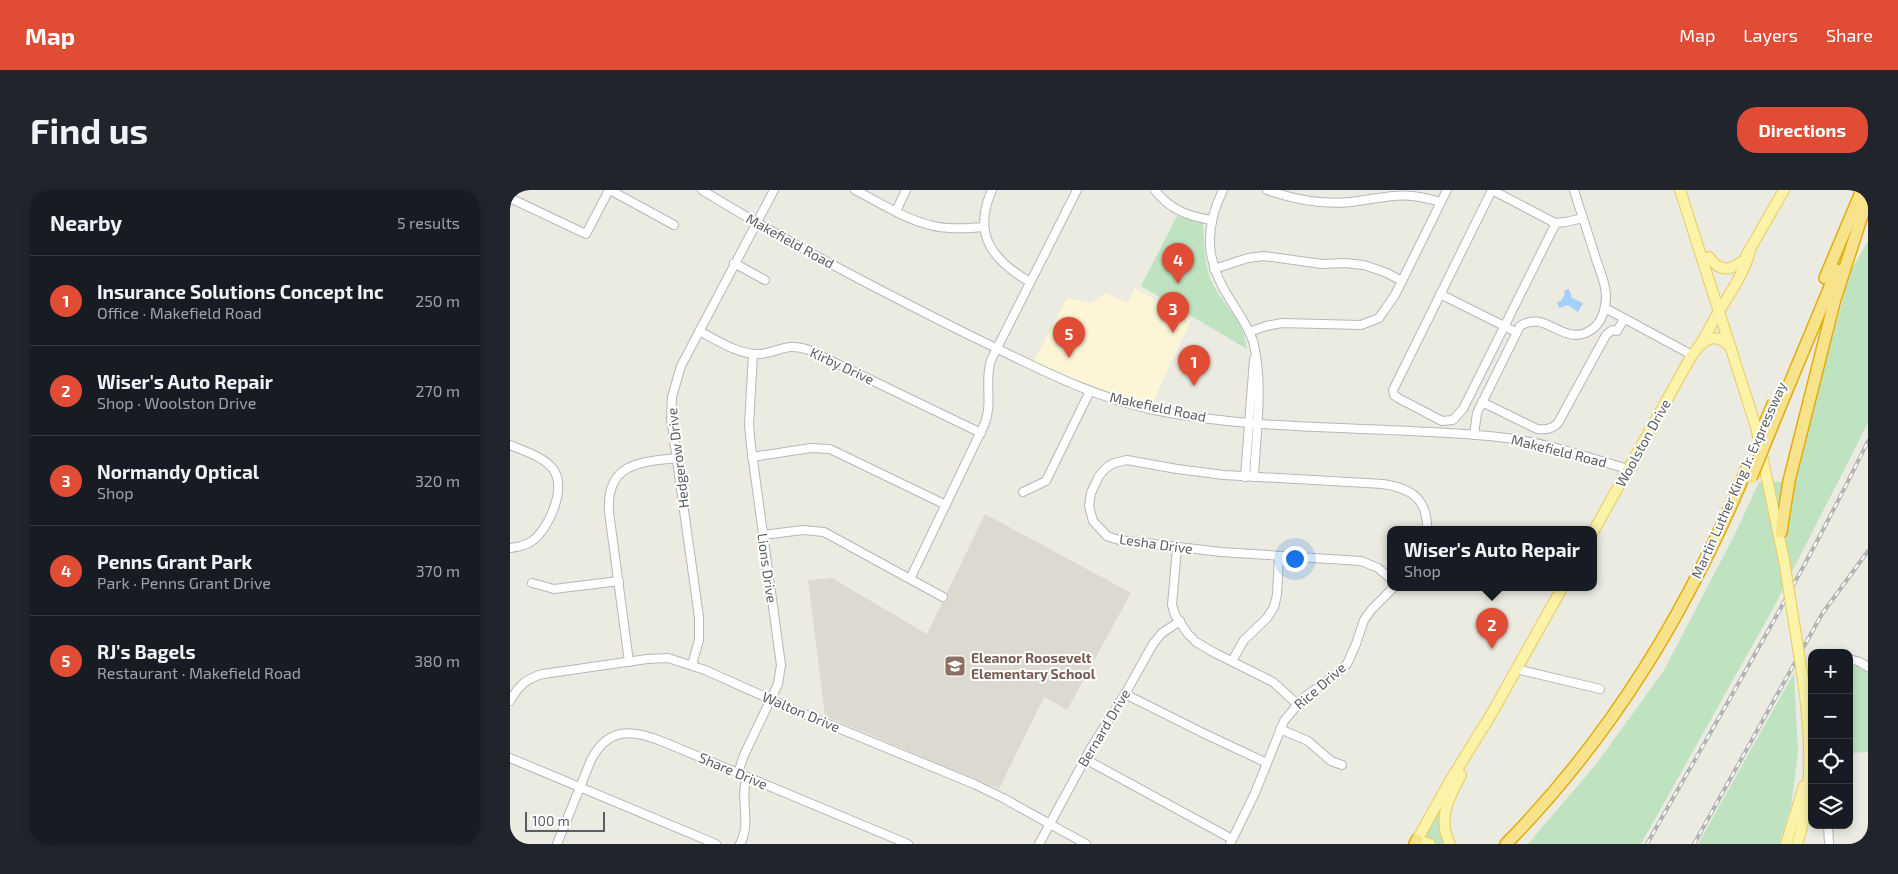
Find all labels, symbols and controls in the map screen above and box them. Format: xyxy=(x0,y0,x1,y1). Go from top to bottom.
text: Map xyxy=(25,21,75,50)
text: Map xyxy=(1679,24,1715,46)
text: Layers xyxy=(1743,24,1798,46)
text: Share xyxy=(1826,24,1873,46)
button: Directions xyxy=(1737,107,1868,153)
text: Find us xyxy=(30,109,148,151)
street label: Makefield Road xyxy=(743,209,837,272)
text: Nearby xyxy=(50,210,122,235)
text: 5 results xyxy=(397,213,460,232)
pin: 4 xyxy=(1162,243,1194,284)
text: Insurance Solutions Concept Inc xyxy=(97,280,384,303)
text: 1 xyxy=(63,291,69,310)
text: 250 m xyxy=(415,291,460,310)
pin: 3 xyxy=(1157,292,1189,333)
text: Office · Makefield Road xyxy=(97,303,262,322)
pin: 5 xyxy=(1053,317,1085,358)
street label: Kirby Drive xyxy=(807,343,877,388)
pin: 1 xyxy=(1178,345,1210,386)
text: Wiser's Auto Repair xyxy=(97,370,273,393)
street label: Martin Luther King Jr. Expressway xyxy=(1687,378,1790,581)
text: 2 xyxy=(61,381,71,400)
text: 270 m xyxy=(416,381,460,400)
street label: Makefield Road xyxy=(1108,388,1208,425)
text: Shop · Woolston Drive xyxy=(97,393,256,412)
street label: Woolston Drive xyxy=(1611,396,1674,490)
street label: Hedgerow Drive xyxy=(663,407,692,509)
street label: Makefield Road xyxy=(1510,430,1609,471)
text: Normandy Optical xyxy=(97,460,259,483)
text: 3 xyxy=(61,471,71,490)
text: 320 m xyxy=(415,471,460,490)
text: Shop xyxy=(97,483,134,502)
popup xyxy=(1387,526,1597,591)
street label: Lesha Drive xyxy=(1118,530,1194,557)
street label: Lions Drive xyxy=(754,532,781,604)
text: Wiser's Auto Repair xyxy=(1404,538,1580,561)
your location xyxy=(1282,546,1308,572)
text: Penns Grant Park xyxy=(97,550,252,573)
text: 4 xyxy=(61,561,71,580)
text: 370 m xyxy=(416,561,460,580)
text: Shop xyxy=(1404,561,1441,580)
text: Park · Penns Grant Drive xyxy=(97,573,271,592)
pin: 2 xyxy=(1476,608,1508,649)
text: RJ's Bagels xyxy=(97,640,196,663)
place label: Eleanor Roosevelt Elementary School xyxy=(971,649,1096,682)
map controls xyxy=(1808,649,1853,829)
button: + xyxy=(1808,649,1853,694)
text: 5 xyxy=(62,651,70,670)
text: 380 m xyxy=(414,651,460,670)
school or university icon: Eleanor Roosevelt Elementary School xyxy=(943,654,967,678)
street label: Rice Drive xyxy=(1290,659,1349,713)
text: Restaurant · Makefield Road xyxy=(97,663,301,682)
street label: Bernard Drive xyxy=(1074,686,1133,770)
street label: Walton Drive xyxy=(760,688,843,736)
button: − xyxy=(1808,694,1853,739)
button: locate xyxy=(1808,739,1853,784)
street label: Share Drive xyxy=(696,748,770,793)
button: layers xyxy=(1808,784,1853,829)
scale bar xyxy=(525,809,605,832)
text: 100 m xyxy=(532,812,570,829)

